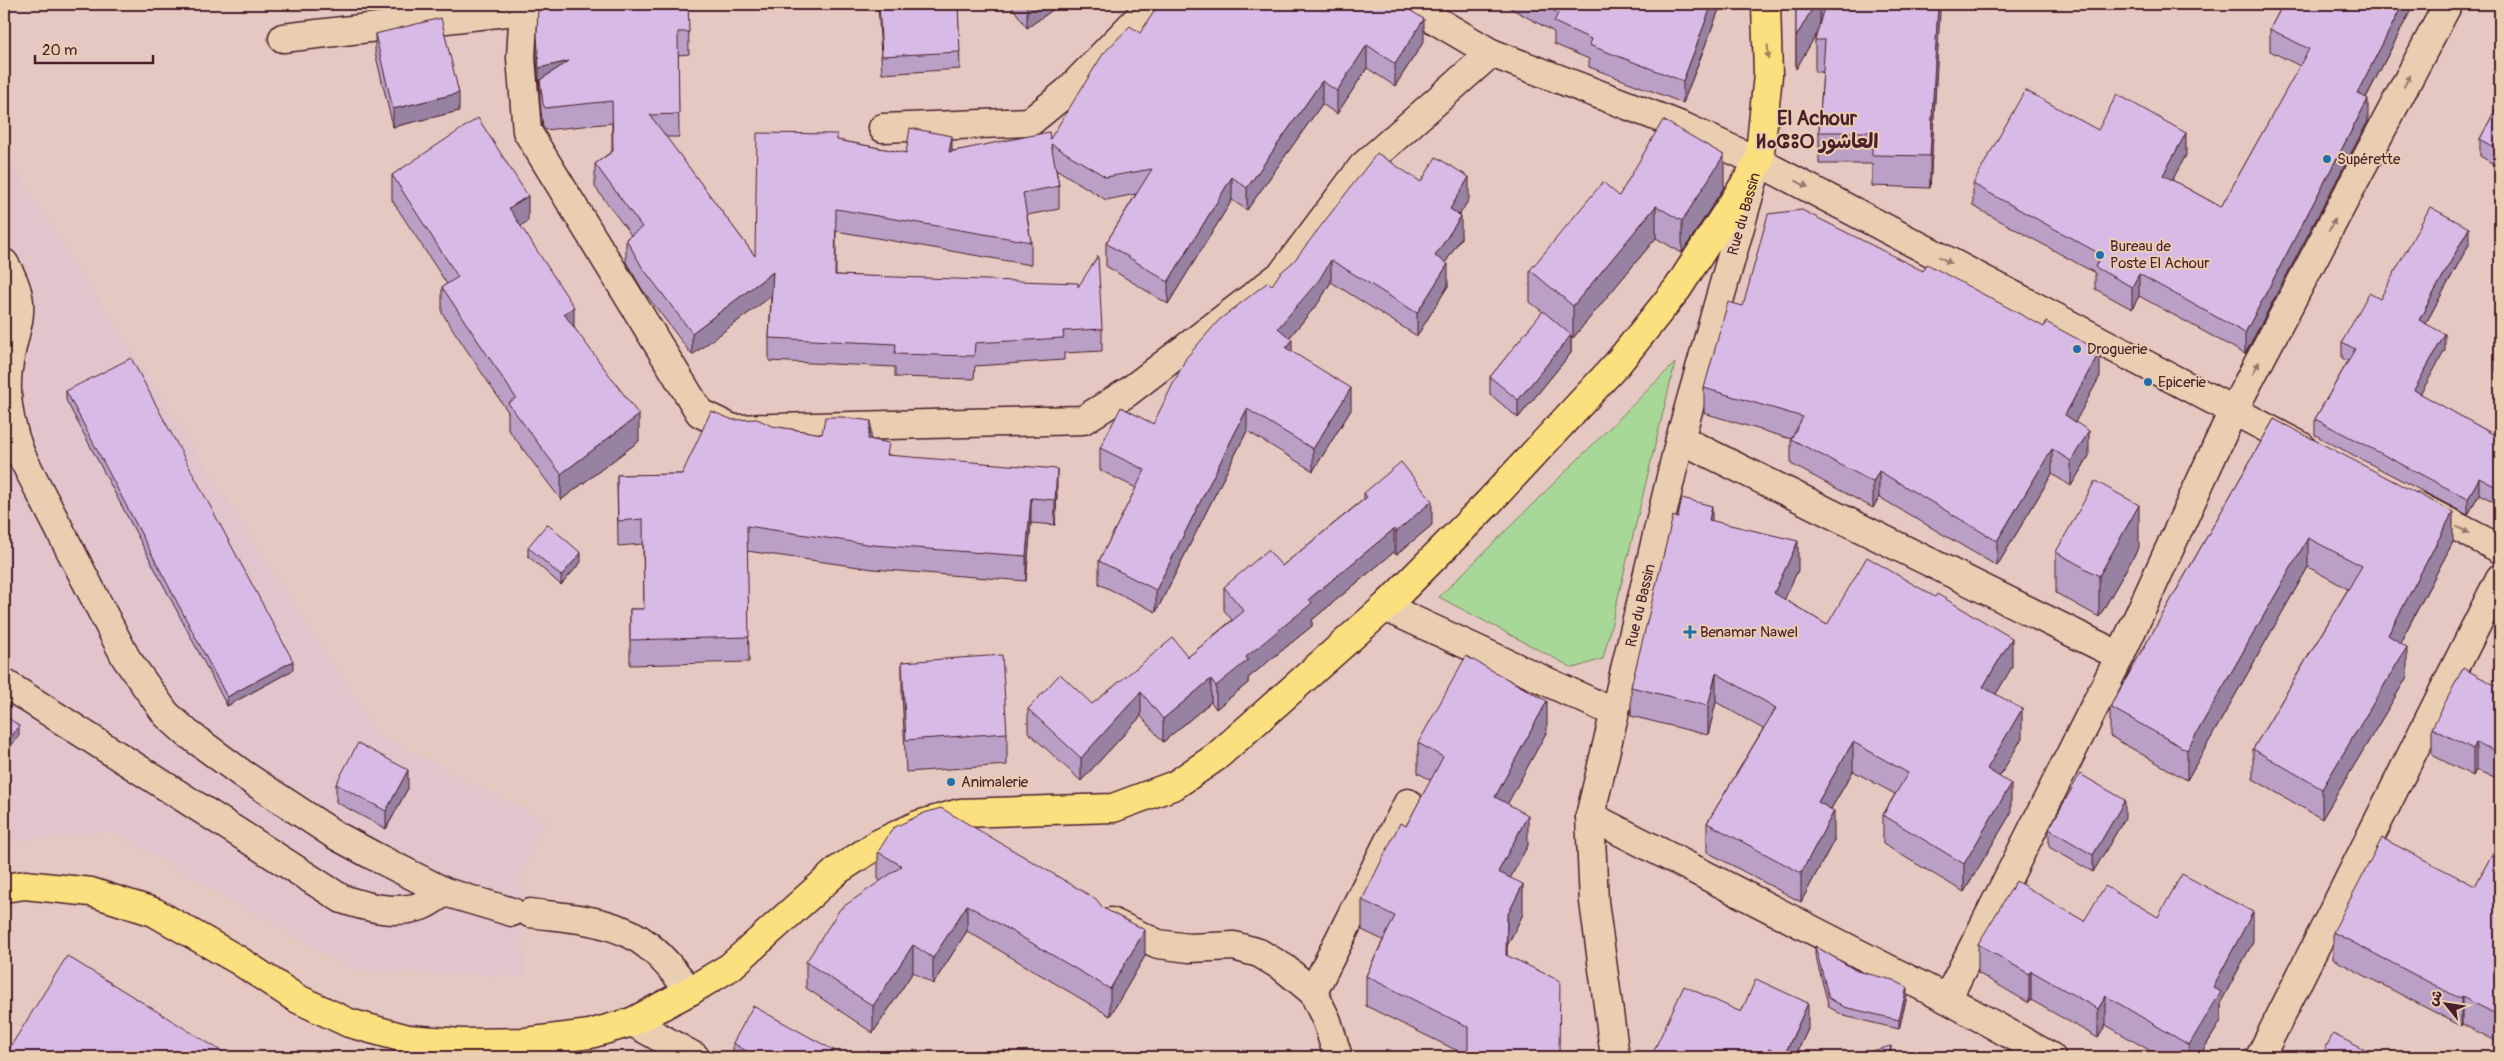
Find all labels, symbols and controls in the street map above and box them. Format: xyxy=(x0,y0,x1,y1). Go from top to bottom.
scale bar xyxy=(35,32,152,64)
text: 20 m xyxy=(42,41,77,60)
one-way arrow xyxy=(1764,45,1772,61)
one-way arrow xyxy=(2403,73,2411,88)
district label: El Achour ⵍⴰⵛⵓⵔ العاشور xyxy=(1755,106,1879,155)
place label: Supérette xyxy=(2337,150,2401,169)
marker: Supérette xyxy=(2321,153,2333,165)
street label: Rue du Bassin xyxy=(1723,170,1764,257)
one-way arrow xyxy=(1794,180,1809,188)
one-way arrow xyxy=(2328,217,2336,232)
place label: Bureau de Poste El Achour xyxy=(2110,237,2210,273)
marker: Bureau de Poste El Achour xyxy=(2094,249,2106,261)
one-way arrow xyxy=(1938,256,1953,264)
place label: Droguerie xyxy=(2087,340,2148,359)
marker: Droguerie xyxy=(2071,343,2083,355)
one-way arrow xyxy=(2252,361,2260,376)
place label: Epicerie xyxy=(2158,373,2207,392)
marker: Epicerie xyxy=(2142,376,2154,388)
one-way arrow xyxy=(2456,526,2470,534)
street label: Rue du Bassin xyxy=(1621,562,1659,649)
place label: Benamar Nawel xyxy=(1700,623,1798,642)
marker: Benamar Nawel xyxy=(1684,626,1696,638)
place label: Animalerie xyxy=(961,773,1029,792)
marker: Animalerie xyxy=(945,776,957,788)
north arrow xyxy=(2422,978,2472,1028)
text: ش xyxy=(2424,987,2446,1009)

